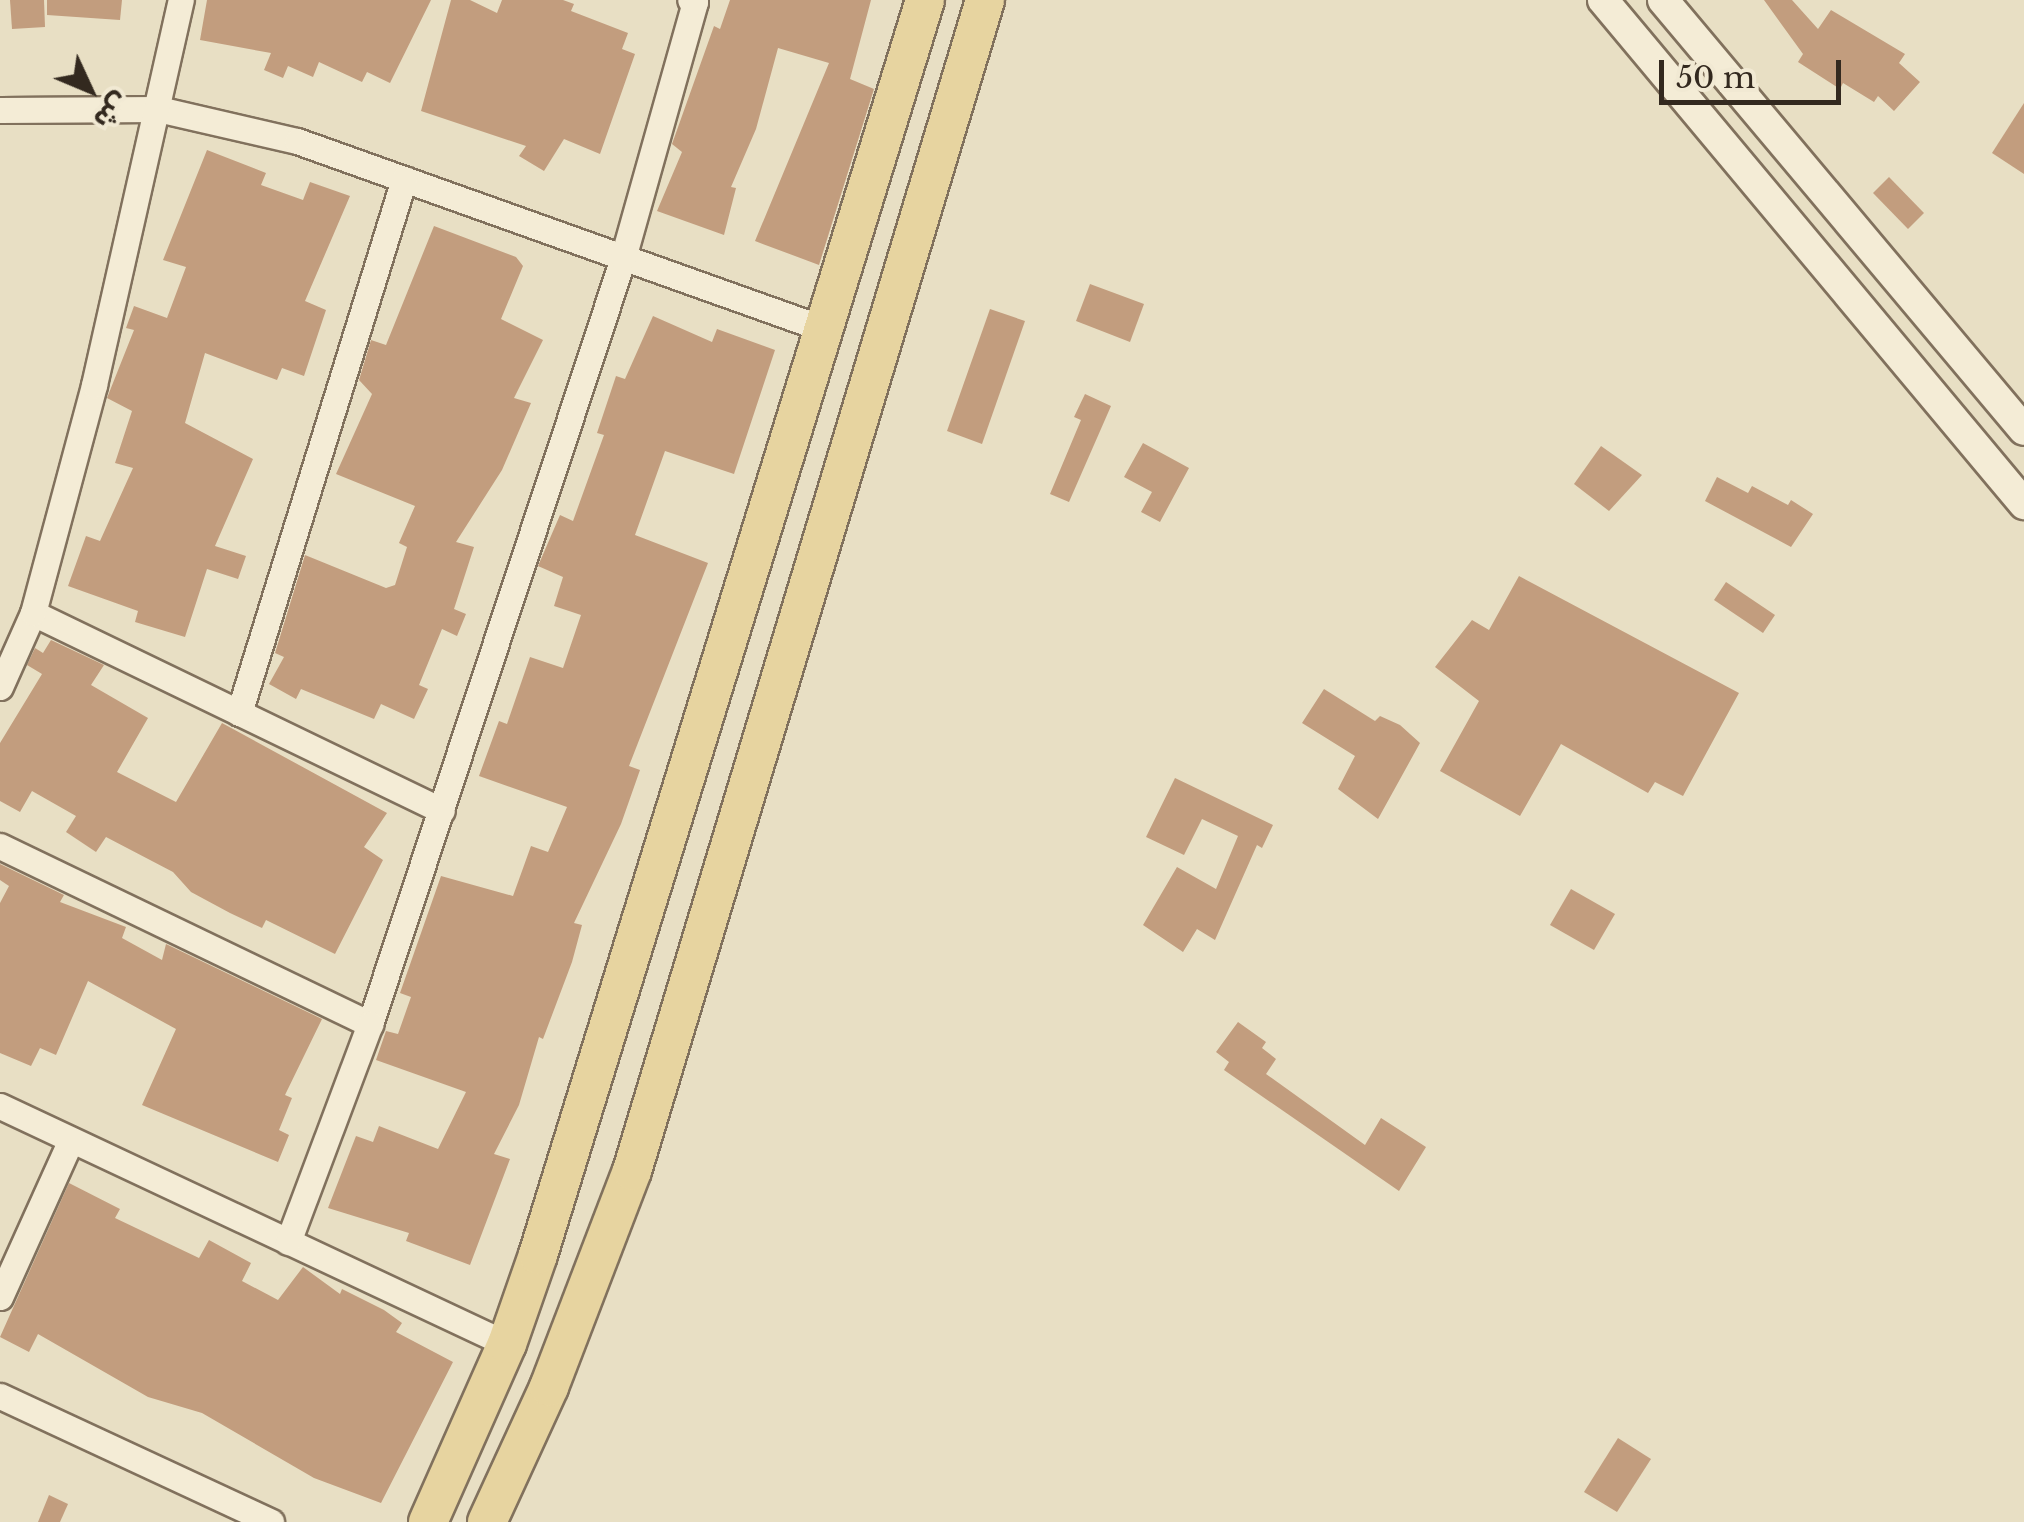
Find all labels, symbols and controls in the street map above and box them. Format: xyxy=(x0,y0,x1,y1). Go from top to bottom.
north arrow xyxy=(40,40,140,140)
scale bar xyxy=(1664,40,1846,102)
text: 50 m xyxy=(1676,59,1755,96)
text: ش xyxy=(86,85,138,137)

